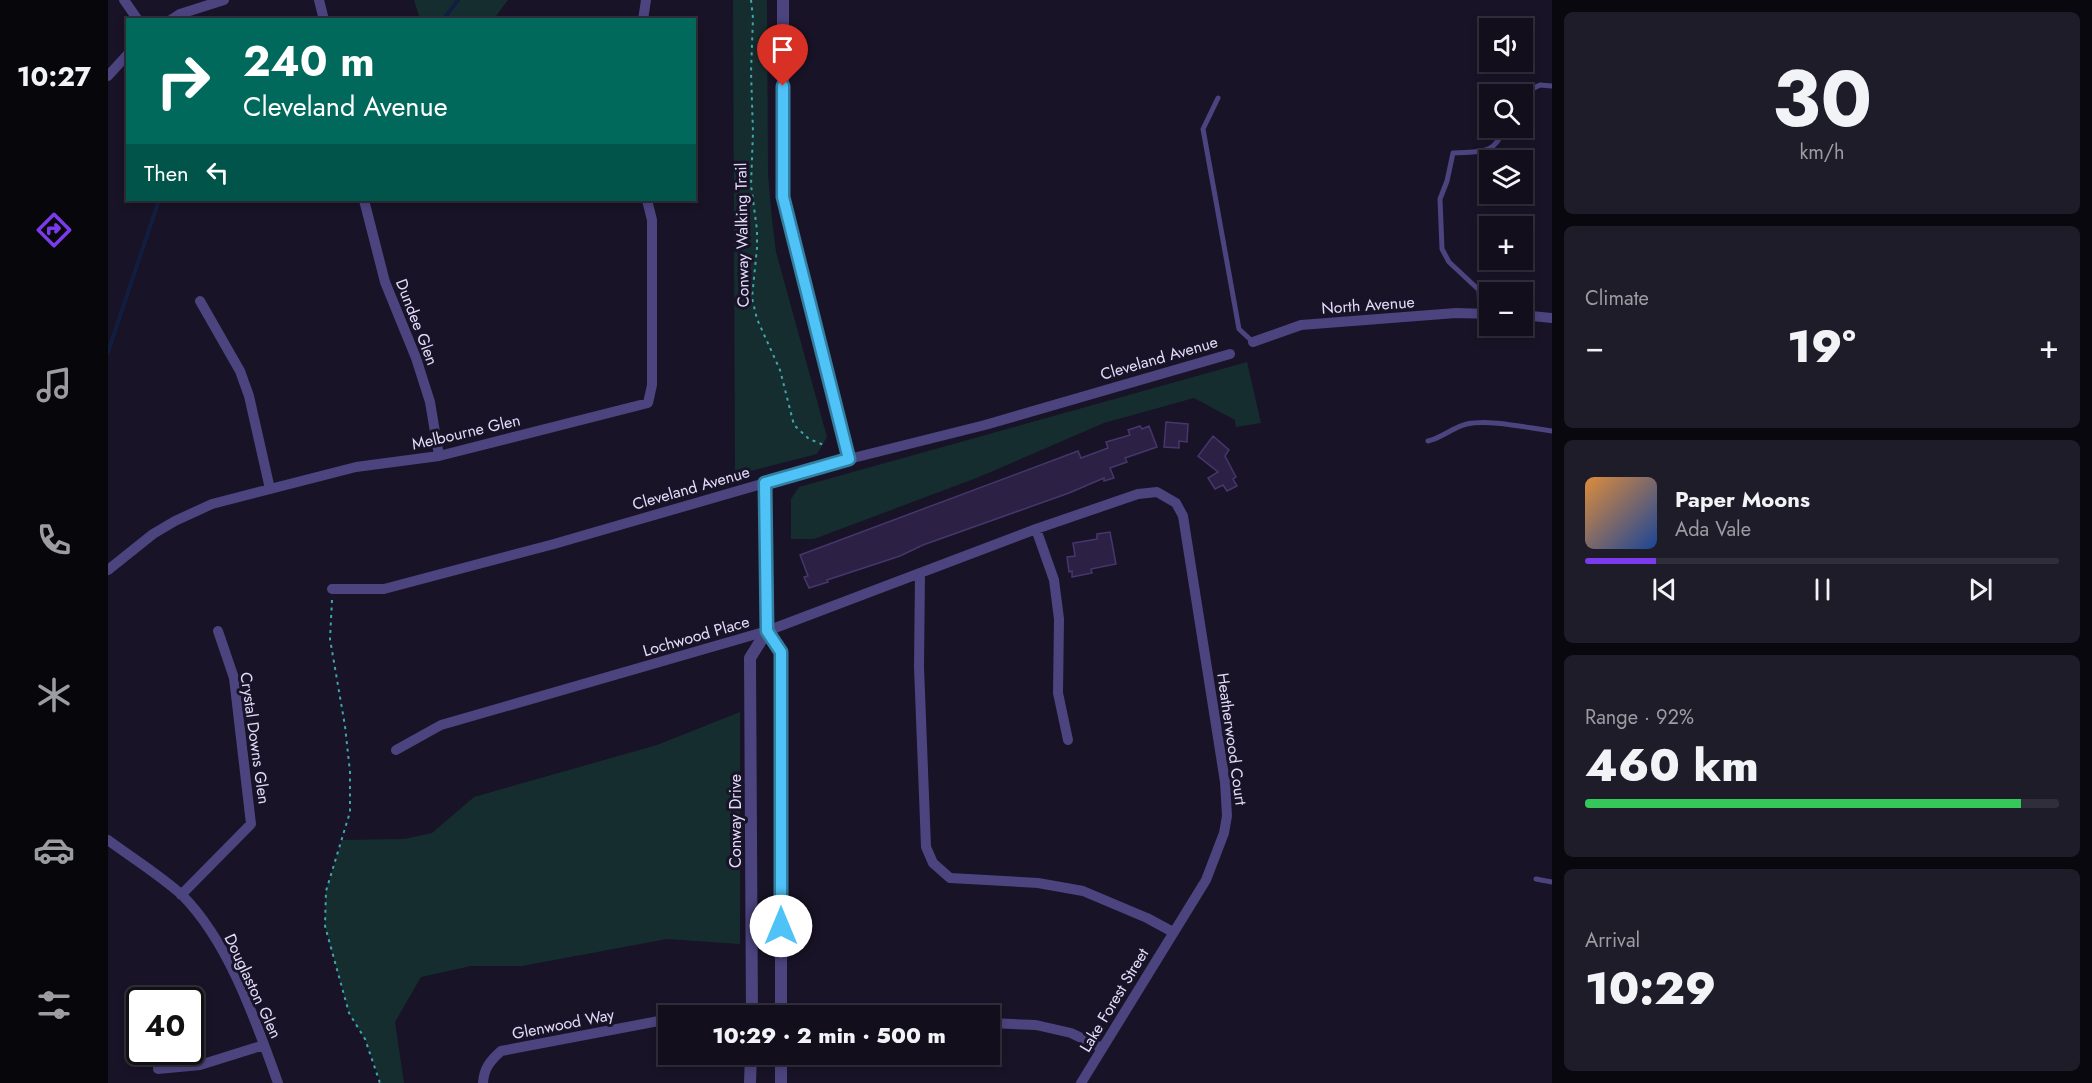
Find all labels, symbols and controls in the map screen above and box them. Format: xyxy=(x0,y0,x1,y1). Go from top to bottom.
map controls xyxy=(1479,18,1533,336)
button: sound xyxy=(1479,18,1533,72)
pin xyxy=(757,24,808,86)
text: 240 m xyxy=(243,31,375,92)
icon: arrive xyxy=(766,33,799,66)
icon: right xyxy=(144,42,222,120)
text: 30 xyxy=(1772,43,1872,155)
text: 10:27 xyxy=(17,57,91,96)
button: search xyxy=(1479,84,1533,138)
text: Cleveland Avenue xyxy=(243,87,448,126)
text: km/h xyxy=(1799,138,1845,167)
button: layers xyxy=(1479,150,1533,204)
icon: left xyxy=(201,156,234,189)
text: Then xyxy=(144,157,189,189)
street label: Conway Walking Trail xyxy=(729,162,755,308)
icon: directions xyxy=(33,209,75,251)
button: + xyxy=(1479,216,1533,270)
street label: Dundee Glen xyxy=(390,275,444,369)
button: − xyxy=(1479,282,1533,336)
text: Climate xyxy=(1585,284,1649,313)
street label: North Avenue xyxy=(1321,290,1415,320)
text: 19° xyxy=(1787,314,1856,379)
text: − xyxy=(1585,323,1604,370)
text: + xyxy=(2039,323,2059,370)
street label: Cleveland Avenue xyxy=(1098,330,1220,386)
icon: music xyxy=(33,364,75,406)
street label: Melbourne Glen xyxy=(409,408,523,456)
street label: Cleveland Avenue xyxy=(630,460,752,516)
text: Paper Moons xyxy=(1675,483,1810,515)
text: Ada Vale xyxy=(1675,515,1751,544)
icon: phone xyxy=(33,519,75,561)
icon: previous xyxy=(1648,573,1681,606)
icon: pause xyxy=(1806,573,1839,606)
icon: next xyxy=(1964,573,1997,606)
street label: Lochwood Place xyxy=(640,610,752,662)
street label: Crystal Downs Glen xyxy=(234,671,276,805)
street label: Heatherwood Court xyxy=(1211,671,1253,807)
icon: climate xyxy=(33,674,75,716)
text: Range · 92% xyxy=(1585,703,1694,732)
text: 460 km xyxy=(1585,733,1759,798)
street label: Conway Drive xyxy=(724,774,747,868)
icon: car xyxy=(33,829,75,871)
position arrow xyxy=(749,894,813,958)
text: Arrival xyxy=(1585,926,1640,955)
street label: Douglaston Glen xyxy=(219,930,287,1042)
street label: Lake Forest Street xyxy=(1074,943,1154,1056)
text: 10:29 xyxy=(1585,956,1716,1021)
icon: filters xyxy=(33,984,75,1026)
speed limit sign: 40 xyxy=(126,987,204,1065)
street label: Glenwood Way xyxy=(510,1003,617,1045)
text: 10:29 · 2 min · 500 m xyxy=(712,1019,946,1051)

